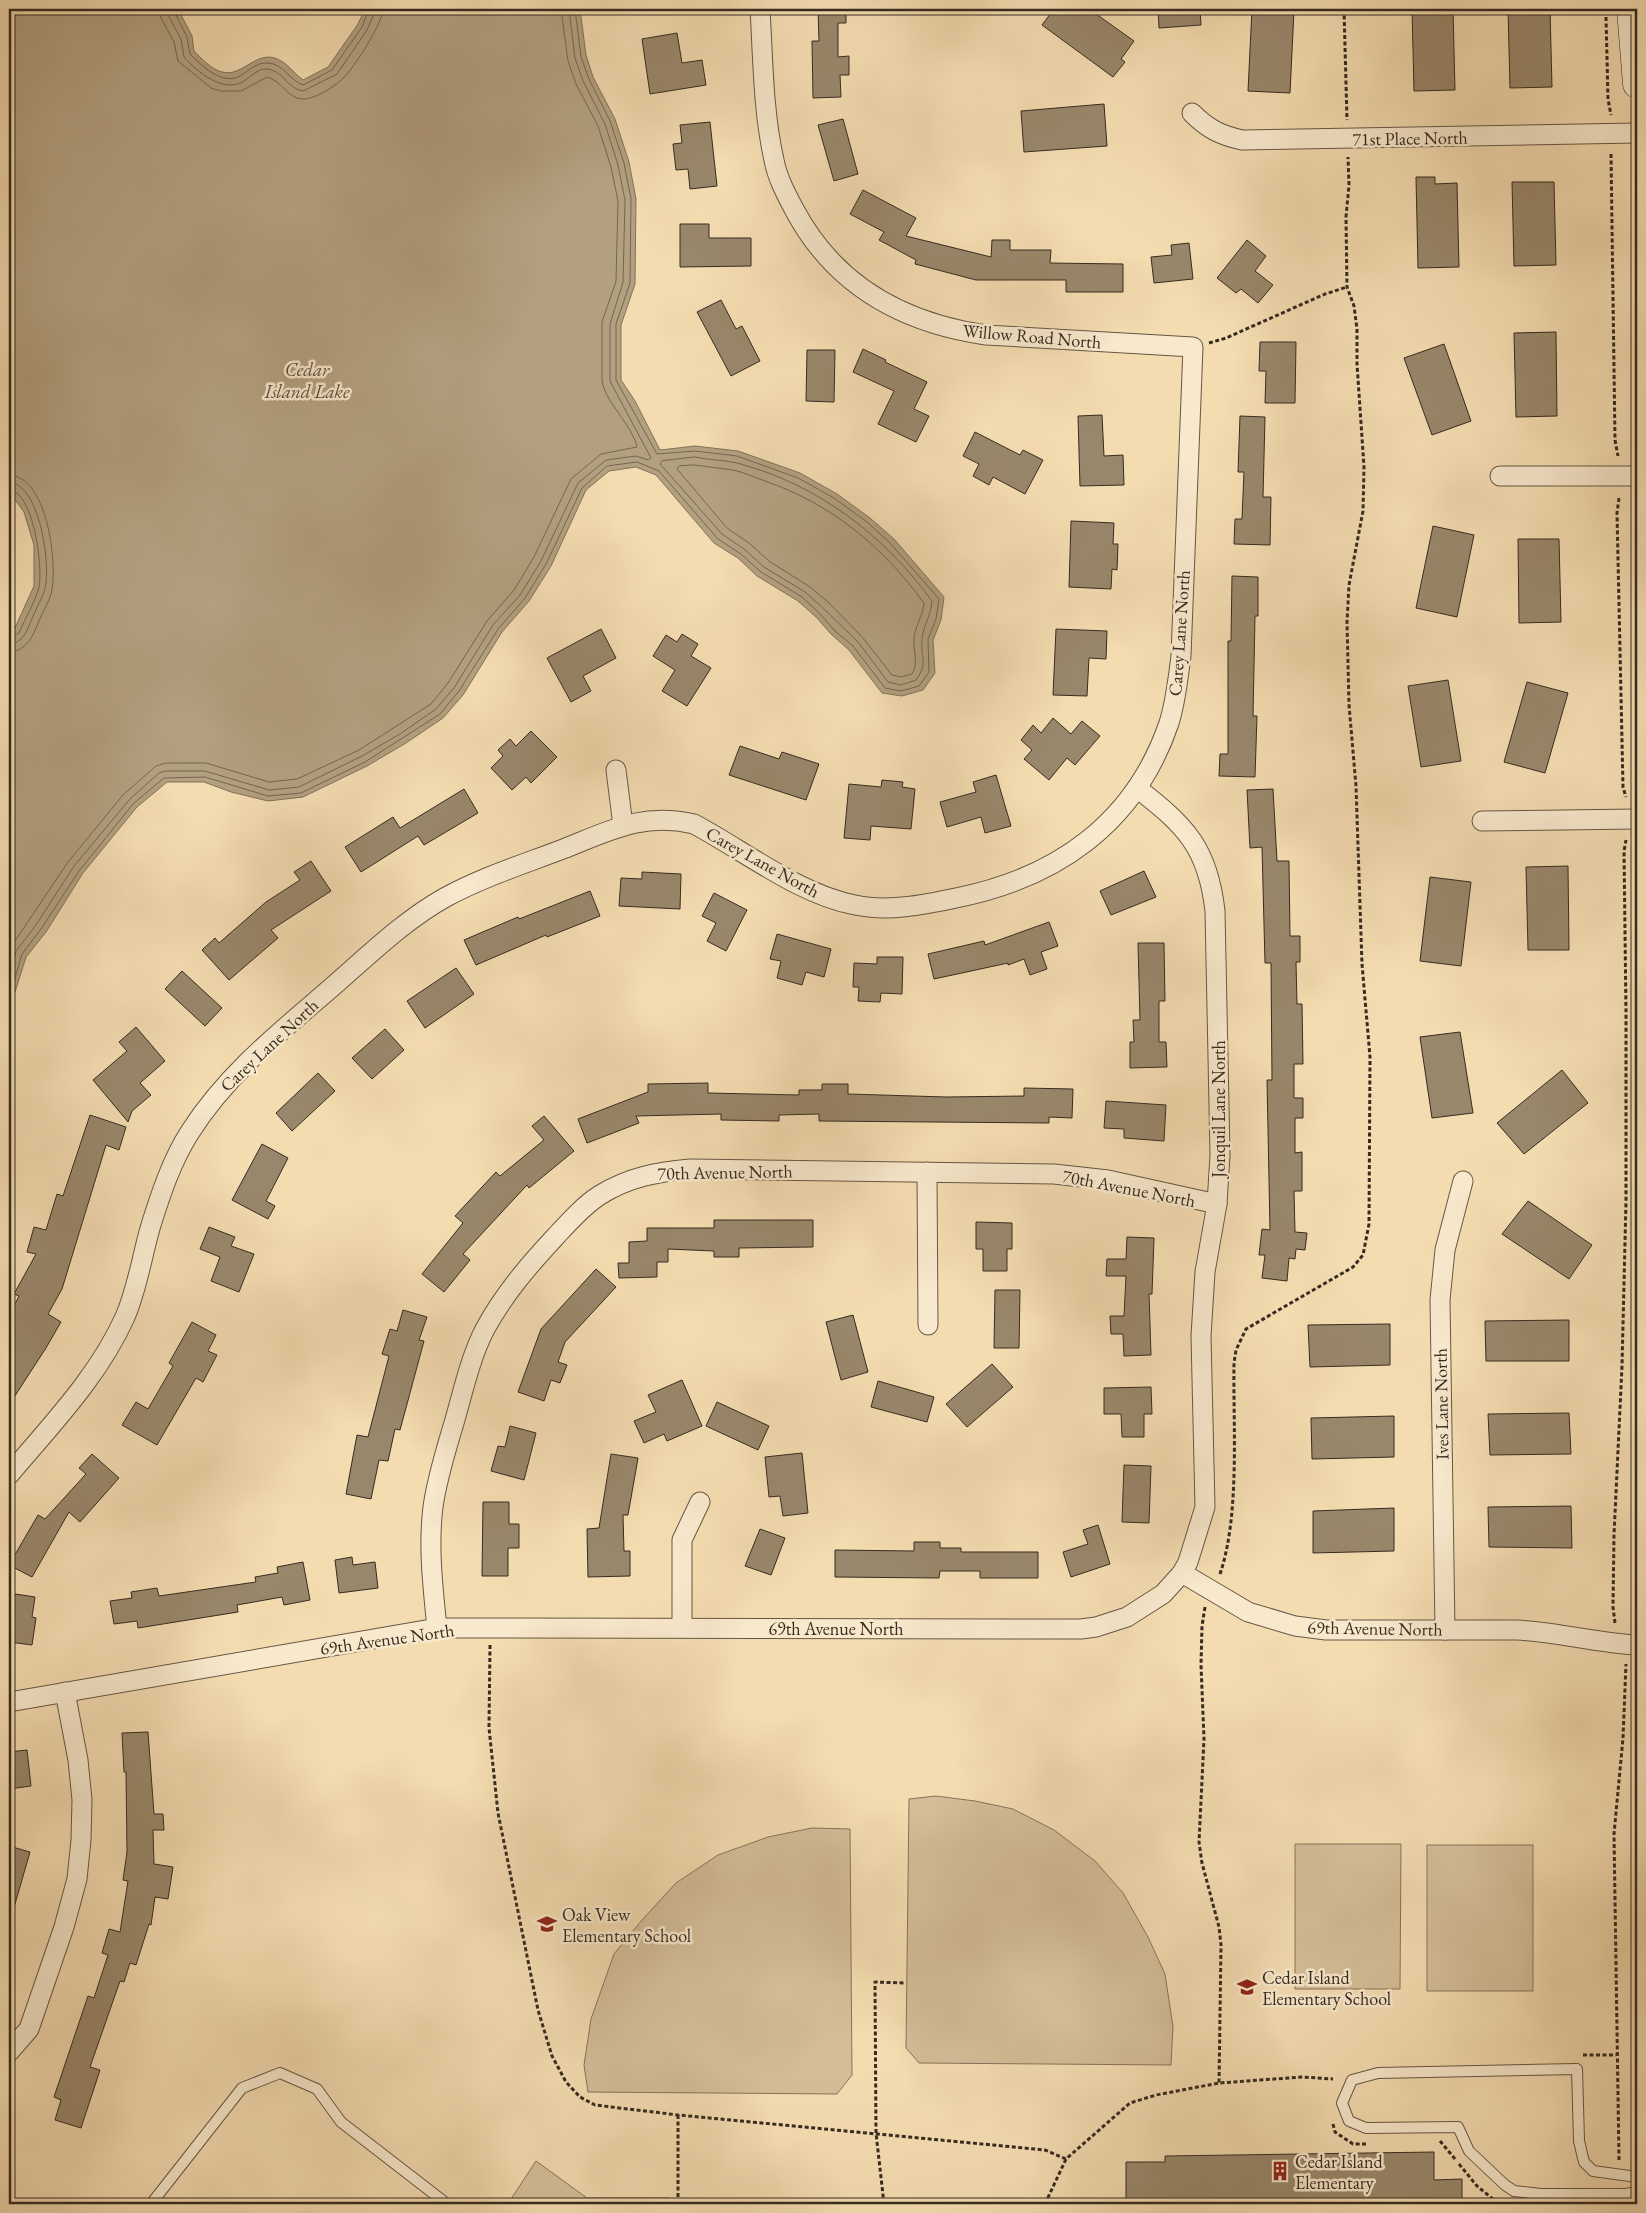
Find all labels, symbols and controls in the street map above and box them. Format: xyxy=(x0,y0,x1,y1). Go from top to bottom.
street label: 71st Place North xyxy=(1352,125,1468,151)
street label: Willow Road North xyxy=(962,318,1102,354)
water label: Cedar Island Lake xyxy=(264,357,350,404)
street label: Carey Lane North xyxy=(1163,569,1195,697)
street label: Carey Lane North xyxy=(702,821,824,903)
street label: Carey Lane North xyxy=(215,993,323,1097)
street label: Jonquil Lane North xyxy=(1207,1040,1230,1180)
street label: 70th Avenue North xyxy=(657,1159,793,1185)
street label: 70th Avenue North xyxy=(1060,1164,1198,1212)
street label: Ives Lane North xyxy=(1429,1348,1453,1460)
street label: 69th Avenue North xyxy=(1307,1615,1443,1641)
street label: 69th Avenue North xyxy=(768,1617,904,1640)
street label: 69th Avenue North xyxy=(318,1618,456,1660)
place label: Oak View Elementary School xyxy=(562,1903,691,1947)
school or university icon: Oak View Elementary School xyxy=(536,1913,558,1935)
place label: Cedar Island Elementary School xyxy=(1262,1966,1391,2010)
school or university icon: Cedar Island Elementary School xyxy=(1236,1976,1258,1998)
place label: Cedar Island Elementary xyxy=(1295,2150,1383,2194)
building icon: Cedar Island Elementary xyxy=(1269,2160,1291,2182)

